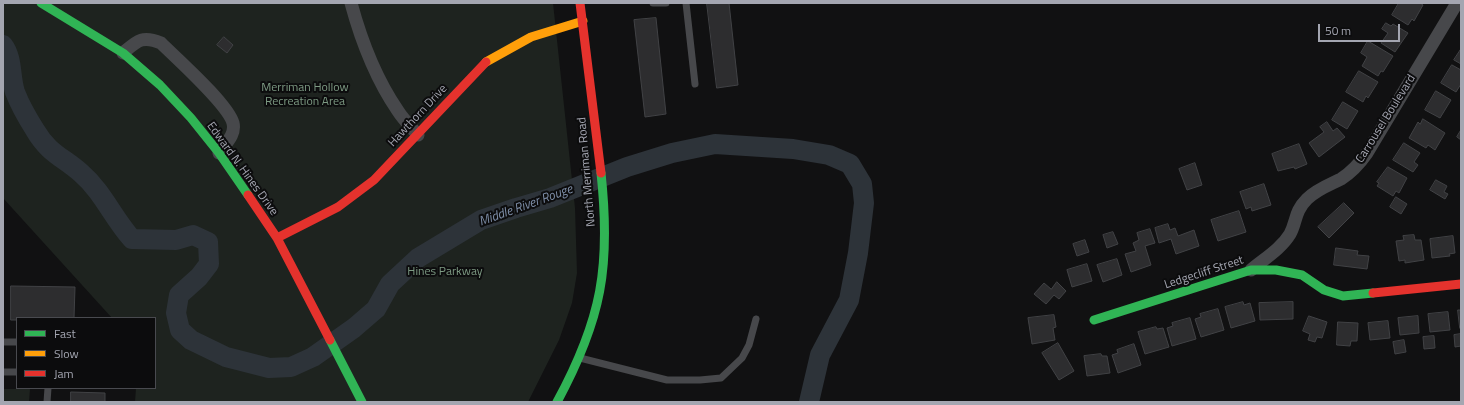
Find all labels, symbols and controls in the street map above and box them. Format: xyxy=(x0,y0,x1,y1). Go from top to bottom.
scale bar xyxy=(1320,16,1402,42)
text: 50 m xyxy=(1325,21,1351,40)
street label: Carrousel Boulevard xyxy=(1353,72,1419,166)
park label: Merriman Hollow Recreation Area xyxy=(261,81,349,109)
street label: Hawthorn Drive xyxy=(386,82,450,150)
street label: North Merriman Road xyxy=(575,117,599,227)
street label: Edward N. Hines Drive xyxy=(203,119,281,219)
water label: Middle River Rouge xyxy=(477,182,575,230)
street label: Ledgecliff Street xyxy=(1163,253,1245,293)
park label: Hines Parkway xyxy=(407,265,483,279)
legend xyxy=(16,317,156,389)
text: Fast xyxy=(54,324,76,343)
text: Slow xyxy=(54,344,79,363)
text: Jam xyxy=(54,364,74,383)

